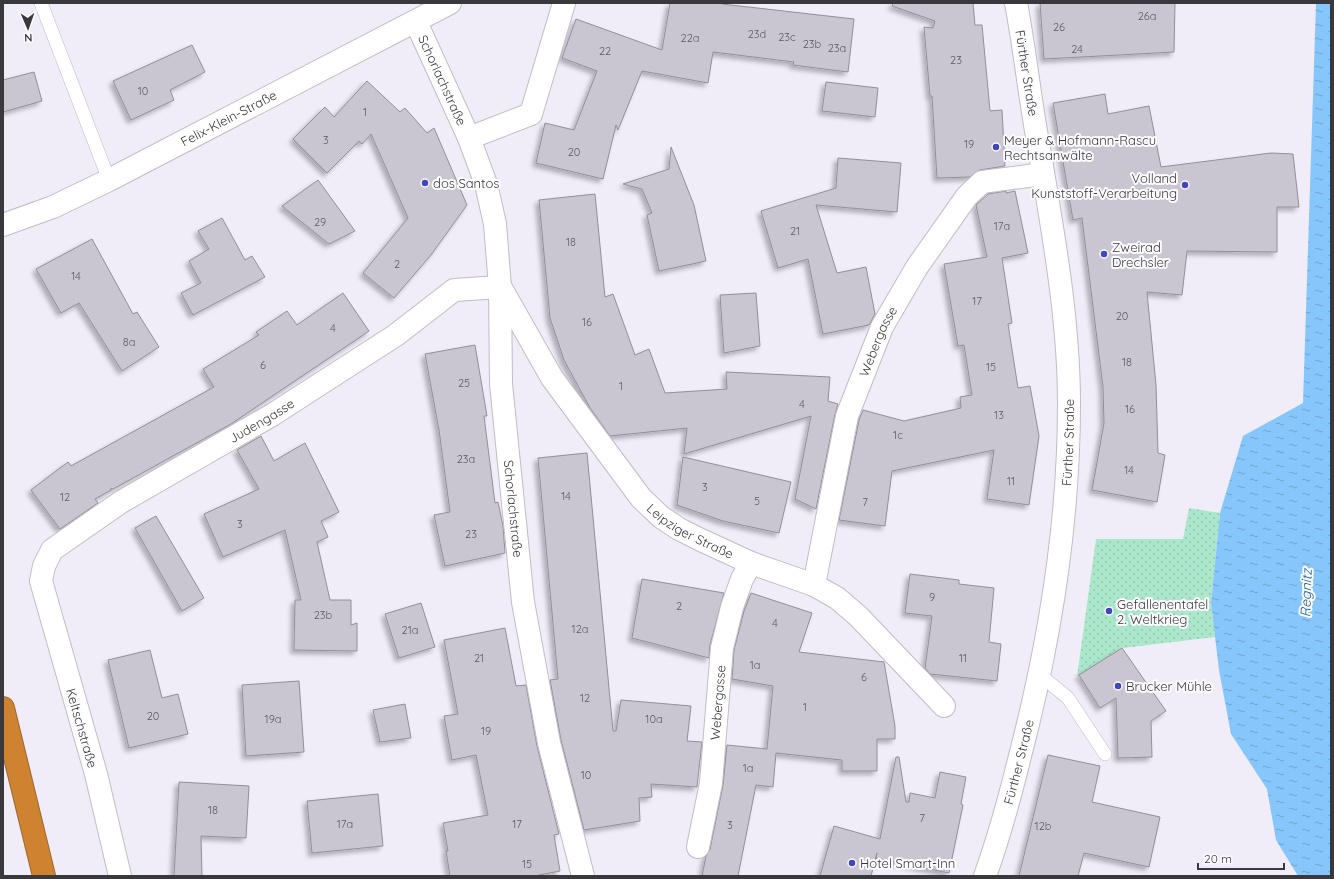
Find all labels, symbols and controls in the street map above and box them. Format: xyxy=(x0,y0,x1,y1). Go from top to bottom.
north arrow xyxy=(8,8,48,48)
house number: 26a xyxy=(1138,9,1156,23)
house number: 26 xyxy=(1053,20,1065,34)
house number: 23d xyxy=(748,27,766,41)
street label: Fürther Straße xyxy=(1012,29,1042,117)
house number: 23c xyxy=(778,30,796,44)
text: N xyxy=(24,31,33,45)
house number: 22a xyxy=(681,31,699,45)
street label: Schorlachstraße xyxy=(415,32,470,128)
house number: 23b xyxy=(803,37,822,51)
house number: 23a xyxy=(828,41,846,55)
house number: 24 xyxy=(1071,42,1083,56)
house number: 22 xyxy=(599,44,611,58)
house number: 23 xyxy=(950,53,962,67)
house number: 10 xyxy=(138,84,148,98)
street label: Felix-Klein-Straße xyxy=(178,86,279,149)
house number: 1 xyxy=(363,105,367,119)
place label: Meyer & Hofmann-Rascu Rechtsanwälte xyxy=(1004,132,1156,163)
house number: 3 xyxy=(323,133,329,147)
house number: 19 xyxy=(964,137,974,151)
marker: Meyer & Hofmann-Rascu Rechtsanwälte xyxy=(991,142,1001,152)
house number: 20 xyxy=(568,145,580,159)
place label: Volland Kunststoff-Verarbeitung xyxy=(1031,170,1177,201)
place label: dos Santos xyxy=(433,175,499,191)
marker: dos Santos xyxy=(420,178,430,188)
marker: Volland Kunststoff-Verarbeitung xyxy=(1180,180,1190,190)
house number: 29 xyxy=(314,215,326,229)
house number: 17a xyxy=(994,219,1010,233)
house number: 21 xyxy=(790,224,800,238)
house number: 18 xyxy=(566,235,576,249)
place label: Zweirad Drechsler xyxy=(1112,239,1169,270)
marker: Zweirad Drechsler xyxy=(1099,249,1109,259)
house number: 2 xyxy=(394,257,400,271)
house number: 14 xyxy=(71,269,81,283)
house number: 17 xyxy=(972,294,982,308)
street label: Webergasse xyxy=(855,303,900,379)
house number: 20 xyxy=(1116,309,1128,323)
house number: 16 xyxy=(582,315,592,329)
house number: 4 xyxy=(330,321,336,335)
house number: 8a xyxy=(123,335,135,349)
house number: 18 xyxy=(1122,355,1132,369)
house number: 6 xyxy=(260,358,266,372)
house number: 15 xyxy=(986,360,996,374)
house number: 25 xyxy=(458,376,470,390)
house number: 1 xyxy=(619,379,623,393)
street label: Judengasse xyxy=(226,395,297,446)
house number: 4 xyxy=(799,397,805,411)
street label: Fürther Straße xyxy=(1058,399,1077,486)
house number: 16 xyxy=(1125,402,1135,416)
house number: 13 xyxy=(994,408,1004,422)
house number: 1c xyxy=(893,428,903,442)
house number: 23a xyxy=(457,452,475,466)
street label: Schorlachstraße xyxy=(501,459,526,558)
house number: 14 xyxy=(1124,463,1134,477)
house number: 11 xyxy=(1007,474,1015,488)
house number: 3 xyxy=(702,480,708,494)
house number: 14 xyxy=(561,489,571,503)
house number: 12 xyxy=(60,490,70,504)
house number: 5 xyxy=(754,494,760,508)
house number: 7 xyxy=(862,495,868,509)
street label: Leipziger Straße xyxy=(644,500,736,562)
house number: 3 xyxy=(237,517,243,531)
house number: 23 xyxy=(465,527,477,541)
water label: Regnitz xyxy=(1296,567,1316,618)
house number: 9 xyxy=(929,590,935,604)
place label: Gefallenentafel 2. Weltkrieg xyxy=(1117,596,1208,627)
house number: 2 xyxy=(676,599,682,613)
marker: Gefallenentafel 2. Weltkrieg xyxy=(1104,606,1114,616)
house number: 23b xyxy=(314,608,333,622)
house number: 4 xyxy=(772,616,778,630)
house number: 12a xyxy=(572,622,588,636)
house number: 21a xyxy=(402,623,418,637)
house number: 21 xyxy=(474,651,484,665)
house number: 11 xyxy=(959,651,967,665)
house number: 1a xyxy=(750,658,760,672)
street label: Webergasse xyxy=(707,664,729,741)
house number: 6 xyxy=(861,670,867,684)
place label: Brucker Mühle xyxy=(1126,678,1212,694)
marker: Brucker Mühle xyxy=(1113,681,1123,691)
street label: Keltschstraße xyxy=(63,686,101,770)
house number: 12 xyxy=(580,691,590,705)
house number: 1 xyxy=(803,700,807,714)
house number: 20 xyxy=(147,709,159,723)
house number: 19a xyxy=(265,712,281,726)
house number: 10a xyxy=(645,712,663,726)
street label: Fürther Straße xyxy=(1000,718,1037,806)
house number: 19 xyxy=(481,724,491,738)
house number: 1a xyxy=(743,761,753,775)
house number: 10 xyxy=(581,768,591,782)
house number: 18 xyxy=(208,803,218,817)
house number: 7 xyxy=(919,811,925,825)
house number: 17a xyxy=(337,817,353,831)
house number: 17 xyxy=(512,817,522,831)
house number: 3 xyxy=(727,818,733,832)
house number: 12b xyxy=(1035,819,1052,833)
scale bar xyxy=(1198,845,1284,871)
text: 20 m xyxy=(1204,851,1232,866)
place label: Hotel Smart-Inn xyxy=(860,855,955,871)
house number: 15 xyxy=(522,857,532,871)
marker: Hotel Smart-Inn xyxy=(847,858,857,868)

